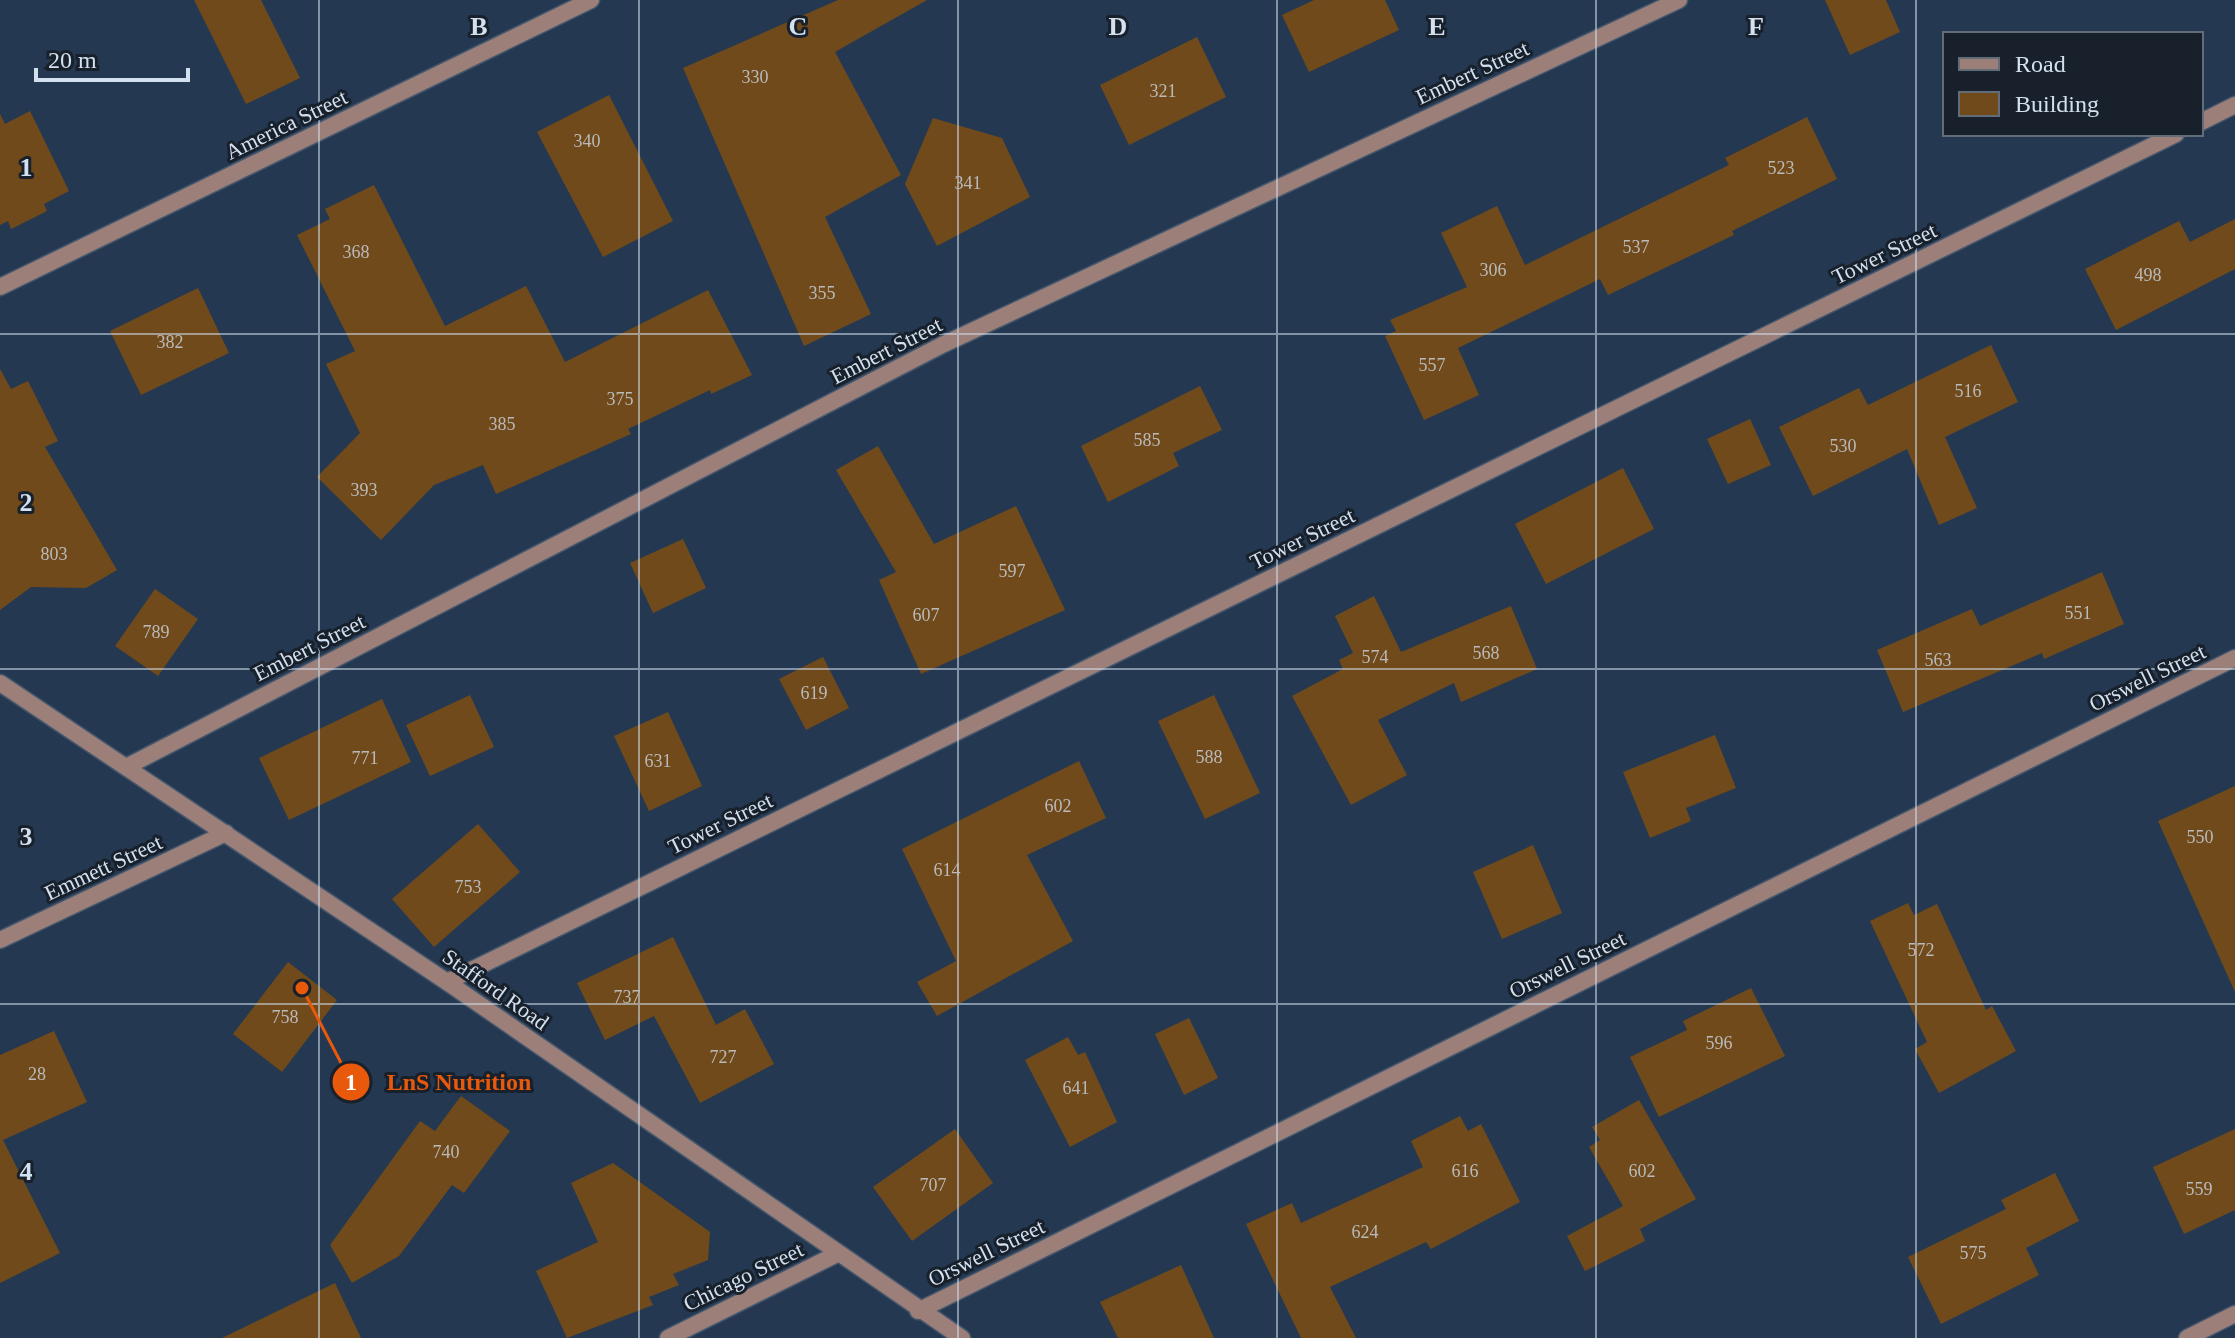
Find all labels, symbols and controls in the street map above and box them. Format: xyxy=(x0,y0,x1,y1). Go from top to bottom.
text: B xyxy=(470,12,488,41)
text: C xyxy=(789,12,807,41)
text: D xyxy=(1109,12,1127,41)
text: E xyxy=(1428,12,1446,41)
text: F xyxy=(1748,12,1764,41)
scale bar xyxy=(36,32,188,82)
legend xyxy=(1943,32,2203,136)
street label: Embert Street xyxy=(1412,35,1533,109)
text: 20 m xyxy=(48,47,97,73)
text: Road xyxy=(2015,51,2066,77)
house number: 330 xyxy=(742,67,769,87)
house number: 321 xyxy=(1150,81,1177,101)
street label: America Street xyxy=(221,84,351,165)
text: Building xyxy=(2015,91,2099,117)
house number: 340 xyxy=(574,131,601,151)
text: 1 xyxy=(20,153,33,182)
house number: 523 xyxy=(1768,158,1795,178)
house number: 341 xyxy=(955,173,982,193)
street label: Tower Street xyxy=(1828,218,1940,289)
house number: 537 xyxy=(1623,237,1650,257)
house number: 368 xyxy=(343,242,370,262)
house number: 306 xyxy=(1480,260,1507,280)
house number: 498 xyxy=(2135,265,2162,285)
house number: 355 xyxy=(809,283,836,303)
street label: Embert Street xyxy=(826,312,946,389)
house number: 382 xyxy=(157,332,184,352)
house number: 557 xyxy=(1419,355,1446,375)
house number: 516 xyxy=(1955,381,1982,401)
house number: 375 xyxy=(607,389,634,409)
house number: 385 xyxy=(489,414,516,434)
house number: 585 xyxy=(1134,430,1161,450)
house number: 530 xyxy=(1830,436,1857,456)
house number: 393 xyxy=(351,480,378,500)
text: 2 xyxy=(20,488,33,517)
street label: Tower Street xyxy=(1246,503,1358,574)
house number: 803 xyxy=(41,544,68,564)
house number: 597 xyxy=(999,561,1026,581)
house number: 551 xyxy=(2065,603,2092,623)
house number: 607 xyxy=(913,605,940,625)
street label: Embert Street xyxy=(249,609,369,686)
house number: 789 xyxy=(143,622,170,642)
street label: Orswell Street xyxy=(2085,638,2210,716)
house number: 568 xyxy=(1473,643,1500,663)
house number: 574 xyxy=(1362,647,1389,667)
house number: 563 xyxy=(1925,650,1952,670)
house number: 619 xyxy=(801,683,828,703)
house number: 588 xyxy=(1196,747,1223,767)
house number: 771 xyxy=(352,748,379,768)
house number: 631 xyxy=(645,751,672,771)
street label: Tower Street xyxy=(664,788,776,859)
house number: 602 xyxy=(1045,796,1072,816)
text: 3 xyxy=(20,822,33,851)
house number: 550 xyxy=(2187,827,2214,847)
street label: Emmett Street xyxy=(41,829,166,906)
house number: 614 xyxy=(934,860,961,880)
house number: 753 xyxy=(455,877,482,897)
street label: Orswell Street xyxy=(1505,925,1630,1003)
house number: 572 xyxy=(1908,940,1935,960)
street label: Stafford Road xyxy=(438,944,554,1035)
house number: 737 xyxy=(614,987,641,1007)
house number: 758 xyxy=(272,1007,299,1027)
house number: 596 xyxy=(1706,1033,1733,1053)
house number: 727 xyxy=(710,1047,737,1067)
callout: LnS Nutrition xyxy=(331,1058,548,1106)
house number: 28 xyxy=(28,1064,46,1084)
text: 1 xyxy=(345,1069,357,1095)
text: LnS Nutrition xyxy=(387,1069,531,1095)
house number: 641 xyxy=(1063,1078,1090,1098)
house number: 740 xyxy=(433,1142,460,1162)
text: 4 xyxy=(20,1157,33,1186)
house number: 616 xyxy=(1452,1161,1479,1181)
house number: 602 xyxy=(1629,1161,1656,1181)
house number: 707 xyxy=(920,1175,947,1195)
house number: 559 xyxy=(2186,1179,2213,1199)
street label: Orswell Street xyxy=(924,1213,1049,1291)
house number: 624 xyxy=(1352,1222,1379,1242)
street label: Chicago Street xyxy=(679,1237,807,1316)
house number: 575 xyxy=(1960,1243,1987,1263)

